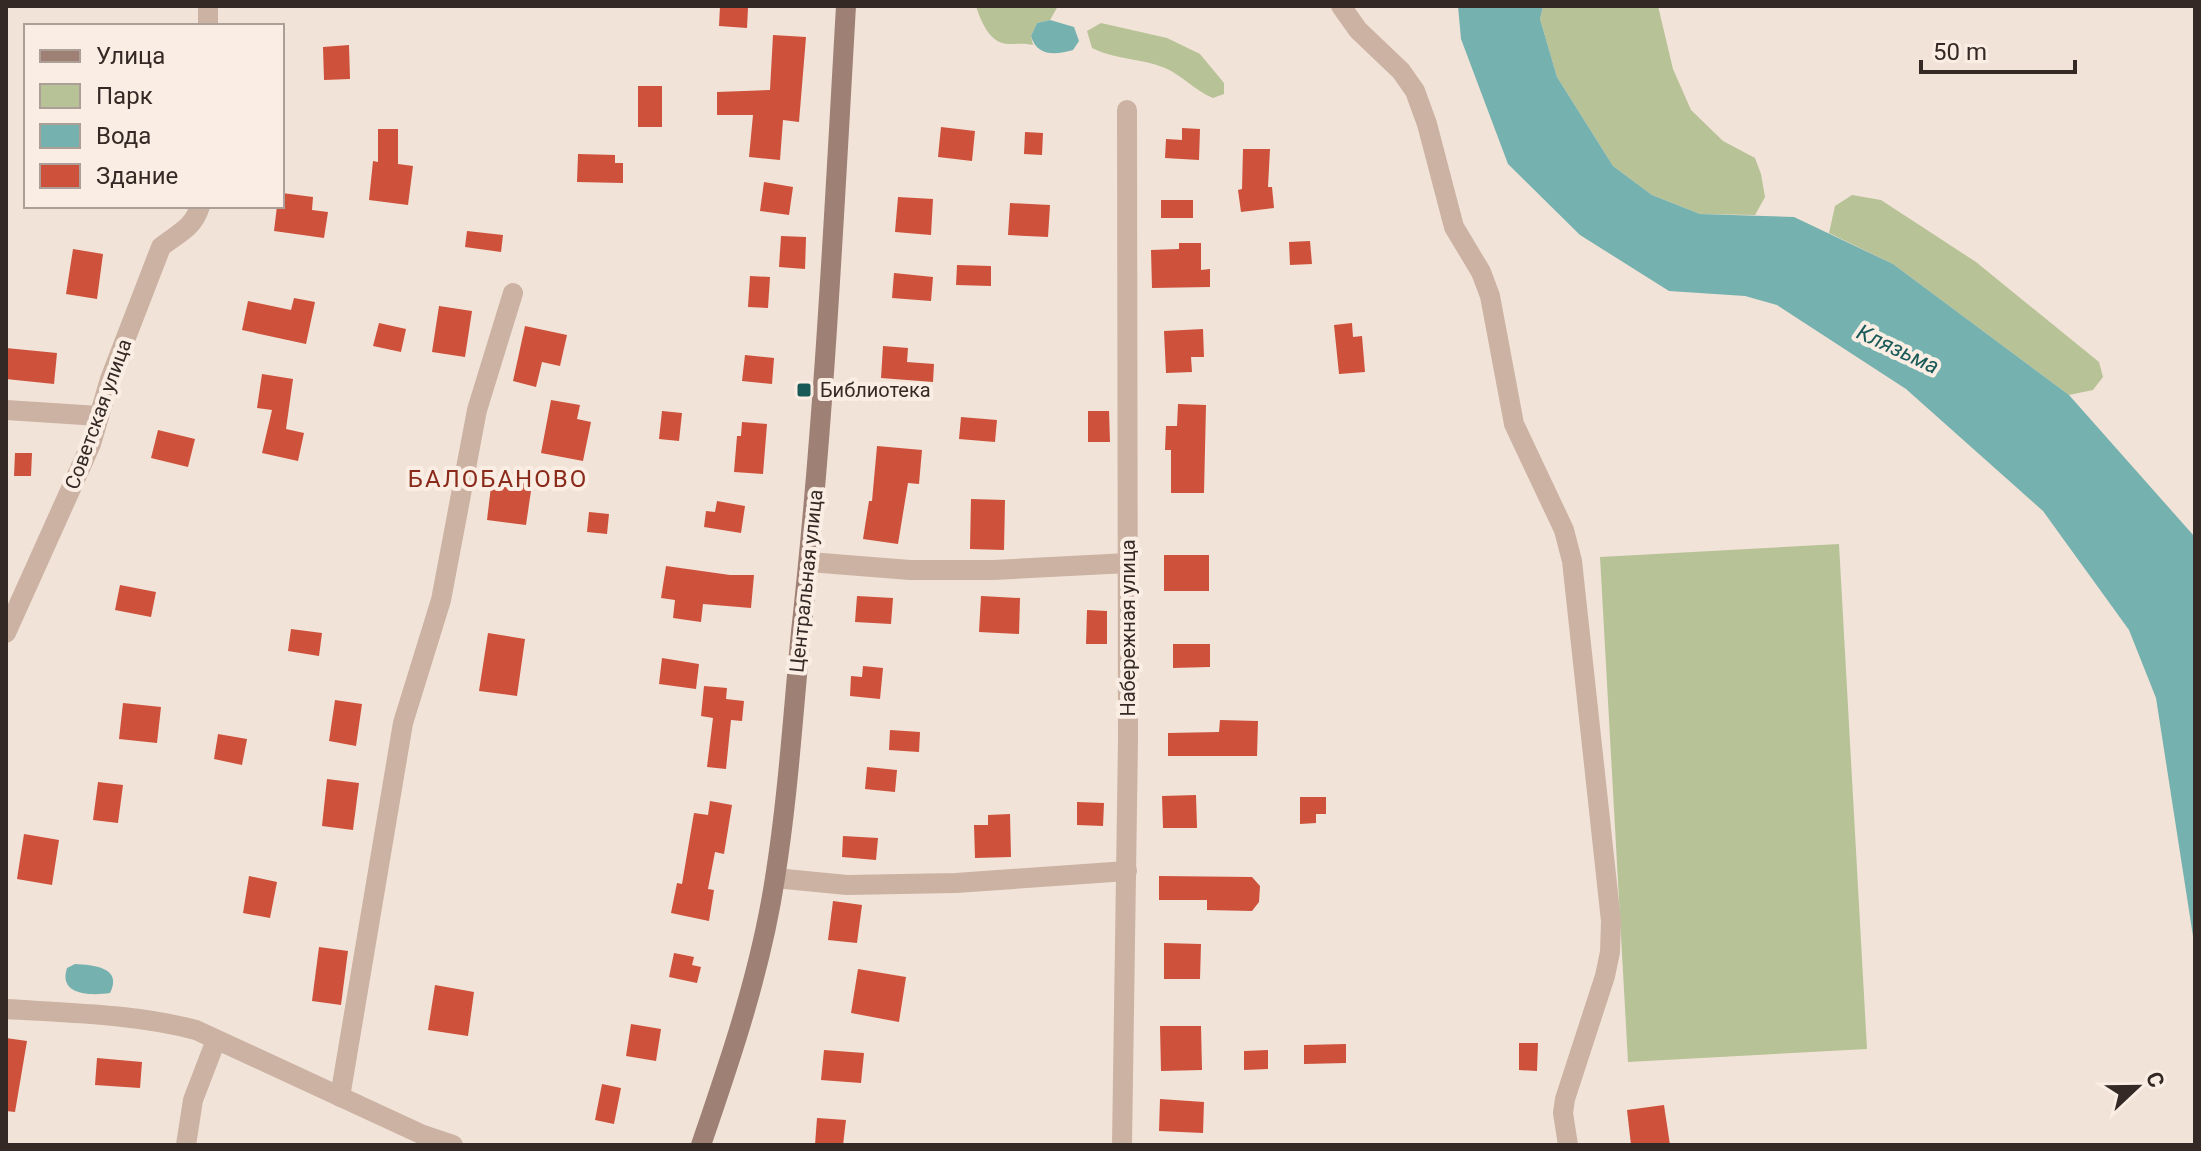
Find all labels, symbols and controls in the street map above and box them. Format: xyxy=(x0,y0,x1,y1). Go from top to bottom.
legend xyxy=(24,24,284,208)
scale bar xyxy=(1921,24,2075,74)
text: 50 m xyxy=(1933,38,1987,66)
text: Улица xyxy=(96,42,165,70)
text: Парк xyxy=(96,82,153,110)
text: Вода xyxy=(96,122,151,150)
text: Здание xyxy=(96,162,178,190)
water label: Клязьма xyxy=(1853,319,1943,379)
street label: Советская улица xyxy=(60,336,136,492)
place label: Библиотека xyxy=(820,378,931,402)
marker: Библиотека xyxy=(795,381,813,399)
district label: БАЛОБАНОВО xyxy=(408,465,588,493)
street label: Центральная улица xyxy=(784,488,828,674)
street label: Набережная улица xyxy=(1116,539,1140,717)
north arrow xyxy=(2097,1047,2177,1127)
text: С xyxy=(2141,1068,2169,1091)

